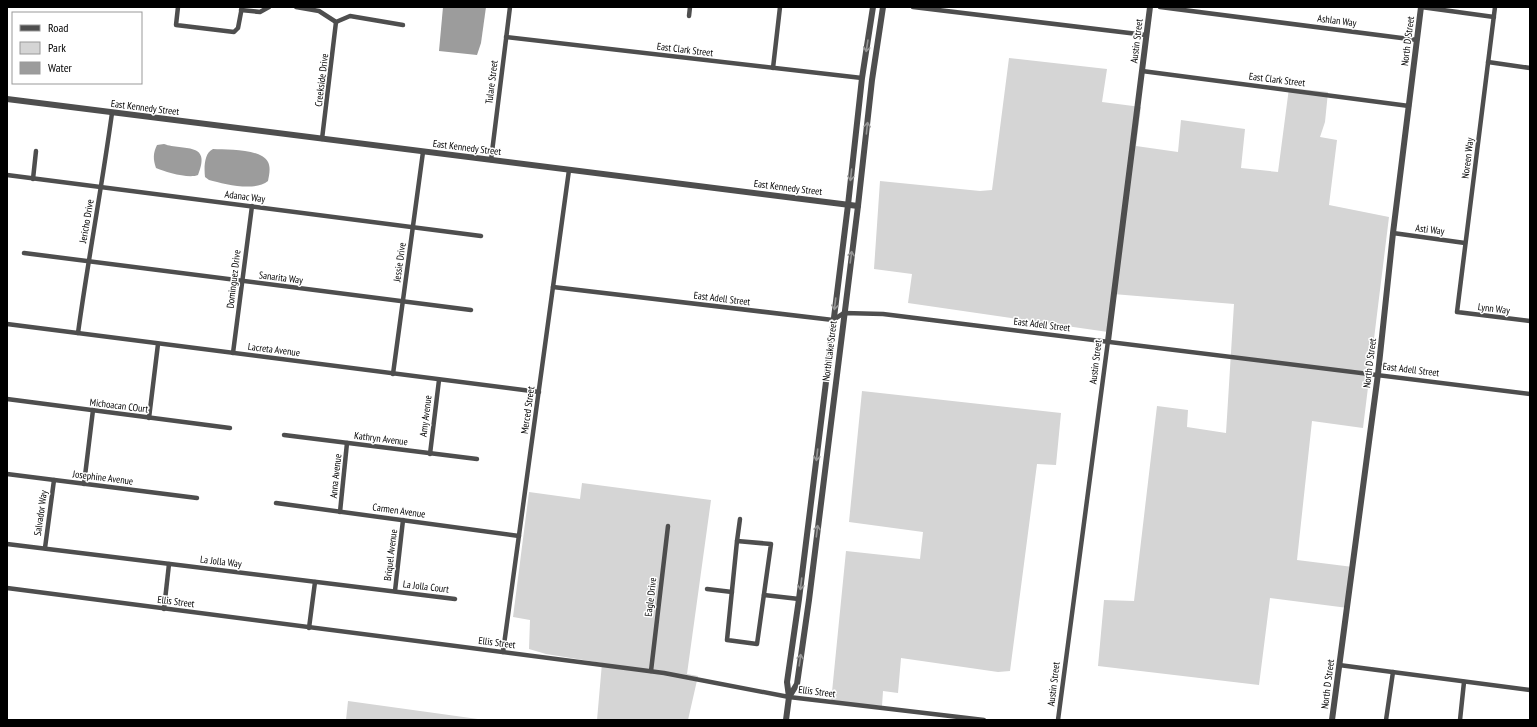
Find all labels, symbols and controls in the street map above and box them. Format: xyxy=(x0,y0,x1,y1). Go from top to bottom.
legend xyxy=(12,12,142,84)
street label: Ashlan Way xyxy=(1317,12,1357,29)
street label: North D Street xyxy=(1398,15,1417,67)
street label: Austin Street xyxy=(1127,18,1146,64)
text: Road xyxy=(48,20,68,35)
one-way arrow xyxy=(863,39,871,52)
text: Park xyxy=(48,40,66,55)
street label: East Clark Street xyxy=(656,40,714,59)
street label: Creekside Drive xyxy=(312,53,331,107)
street label: Tulare Street xyxy=(482,59,501,105)
text: Water xyxy=(48,60,73,75)
street label: East Clark Street xyxy=(1248,70,1306,89)
street label: East Kennedy Street xyxy=(110,97,180,118)
one-way arrow xyxy=(863,122,870,135)
street label: East Kennedy Street xyxy=(432,137,502,158)
street label: Noreen Way xyxy=(1459,137,1476,179)
one-way arrow xyxy=(848,168,855,181)
street label: East Kennedy Street xyxy=(753,177,823,198)
street label: Adanac Way xyxy=(224,188,266,205)
street label: Jericho Drive xyxy=(76,198,97,245)
street label: Asti Way xyxy=(1415,221,1445,238)
street label: Jessie Drive xyxy=(390,241,409,284)
street label: Dominguez Drive xyxy=(223,249,244,309)
one-way arrow xyxy=(847,251,855,264)
street label: Sanarita Way xyxy=(258,268,304,287)
street label: East Adell Street xyxy=(693,289,751,308)
one-way arrow xyxy=(831,297,839,310)
street label: Lynn Way xyxy=(1477,300,1511,317)
street label: East Adell Street xyxy=(1013,315,1071,334)
street label: North Lake Street xyxy=(819,320,840,382)
street label: North D Street xyxy=(1360,337,1379,389)
street label: Austin Street xyxy=(1086,339,1105,385)
street label: Lacreta Avenue xyxy=(247,340,301,359)
street label: East Adell Street xyxy=(1382,360,1440,379)
street label: Merced Street xyxy=(518,385,537,435)
street label: Amy Avenue xyxy=(416,394,434,438)
street label: Michoacan COurt xyxy=(89,395,149,416)
street label: Kathryn Avenue xyxy=(353,429,408,448)
one-way arrow xyxy=(813,448,821,461)
street label: Anna Avenue xyxy=(327,453,344,499)
street label: Josephine Avenue xyxy=(71,467,134,488)
street label: Salvador Way xyxy=(31,489,50,537)
street label: Carmen Avenue xyxy=(372,500,426,521)
one-way arrow xyxy=(813,525,821,538)
street label: Briquel Avenue xyxy=(381,529,400,582)
street label: La Jolla Way xyxy=(199,553,243,571)
street label: La Jolla Court xyxy=(402,577,450,596)
street label: Eagle Drive xyxy=(642,577,659,617)
one-way arrow xyxy=(797,577,805,590)
street label: Ellis Street xyxy=(157,593,195,610)
street label: Ellis Street xyxy=(478,634,516,651)
one-way arrow xyxy=(796,654,804,667)
street label: North D Street xyxy=(1318,658,1337,710)
street label: Austin Street xyxy=(1044,661,1063,707)
street label: Ellis Street xyxy=(798,683,836,700)

